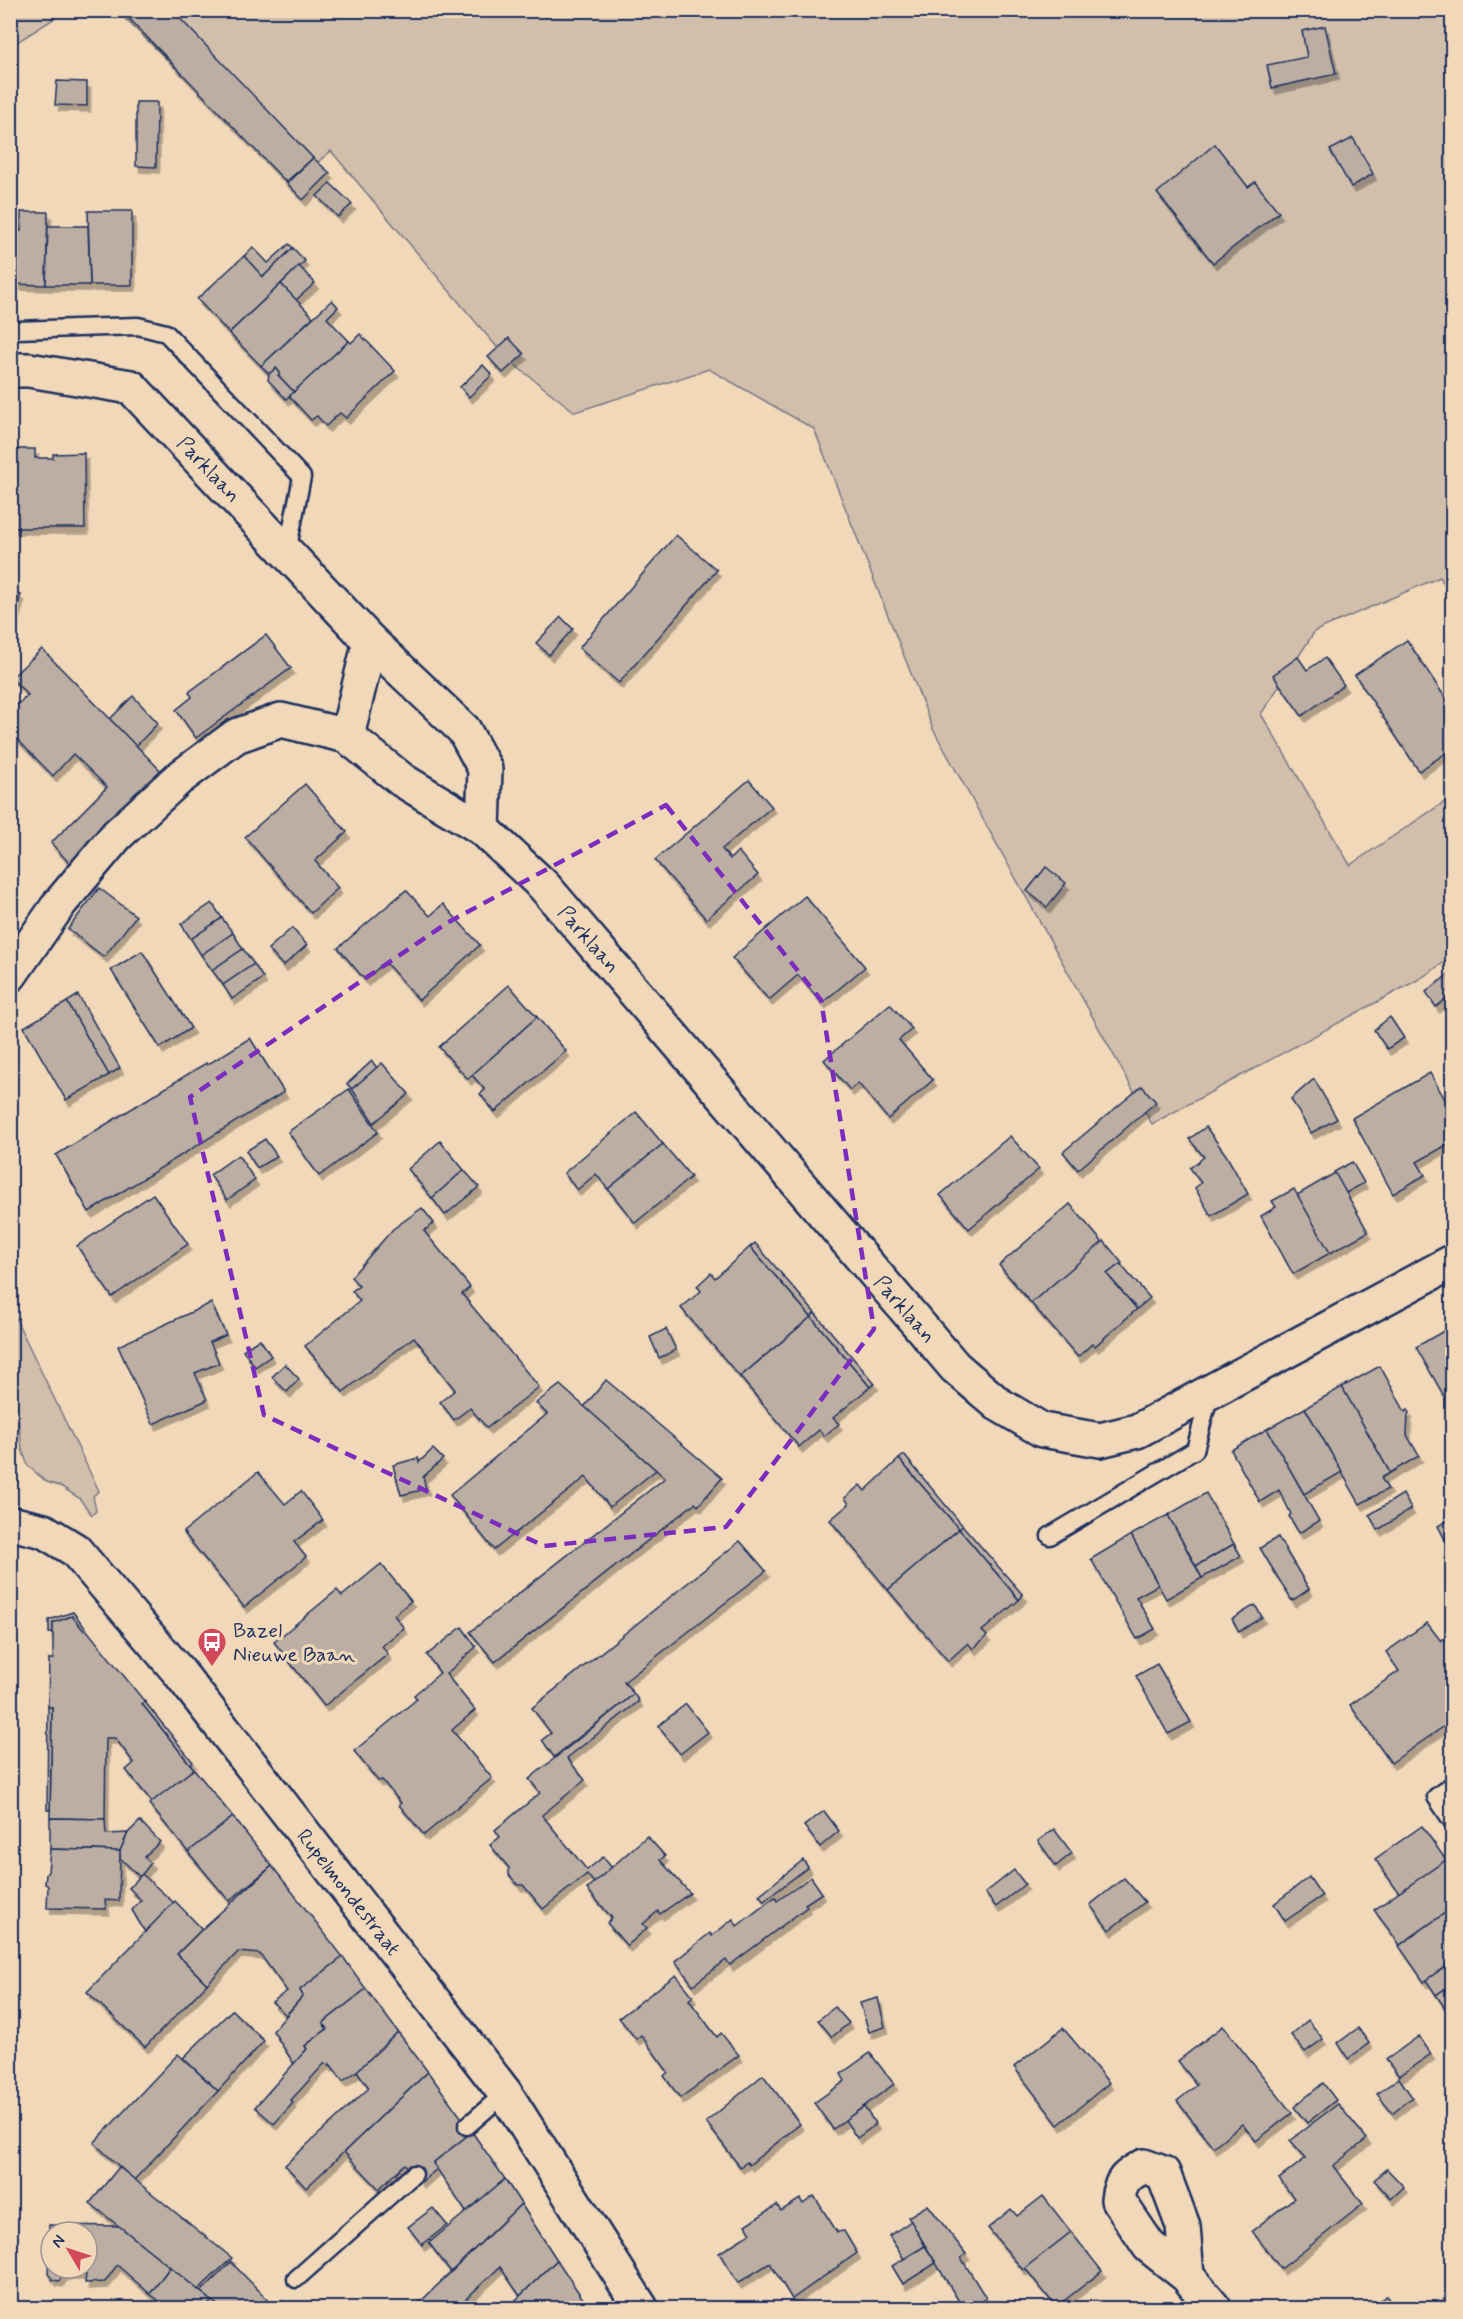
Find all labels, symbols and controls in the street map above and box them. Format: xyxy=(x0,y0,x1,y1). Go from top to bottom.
street label: Parklaan xyxy=(170,430,246,509)
street label: Parklaan xyxy=(551,900,626,980)
street label: Parklaan xyxy=(867,1270,942,1350)
place label: Bazel Nieuwe Baan xyxy=(233,1617,356,1669)
bus stop icon: Bazel Nieuwe Baan xyxy=(196,1626,228,1668)
street label: Rupelmondestraat xyxy=(290,1823,407,1962)
north arrow xyxy=(39,2220,99,2280)
text: N xyxy=(47,2231,70,2252)

